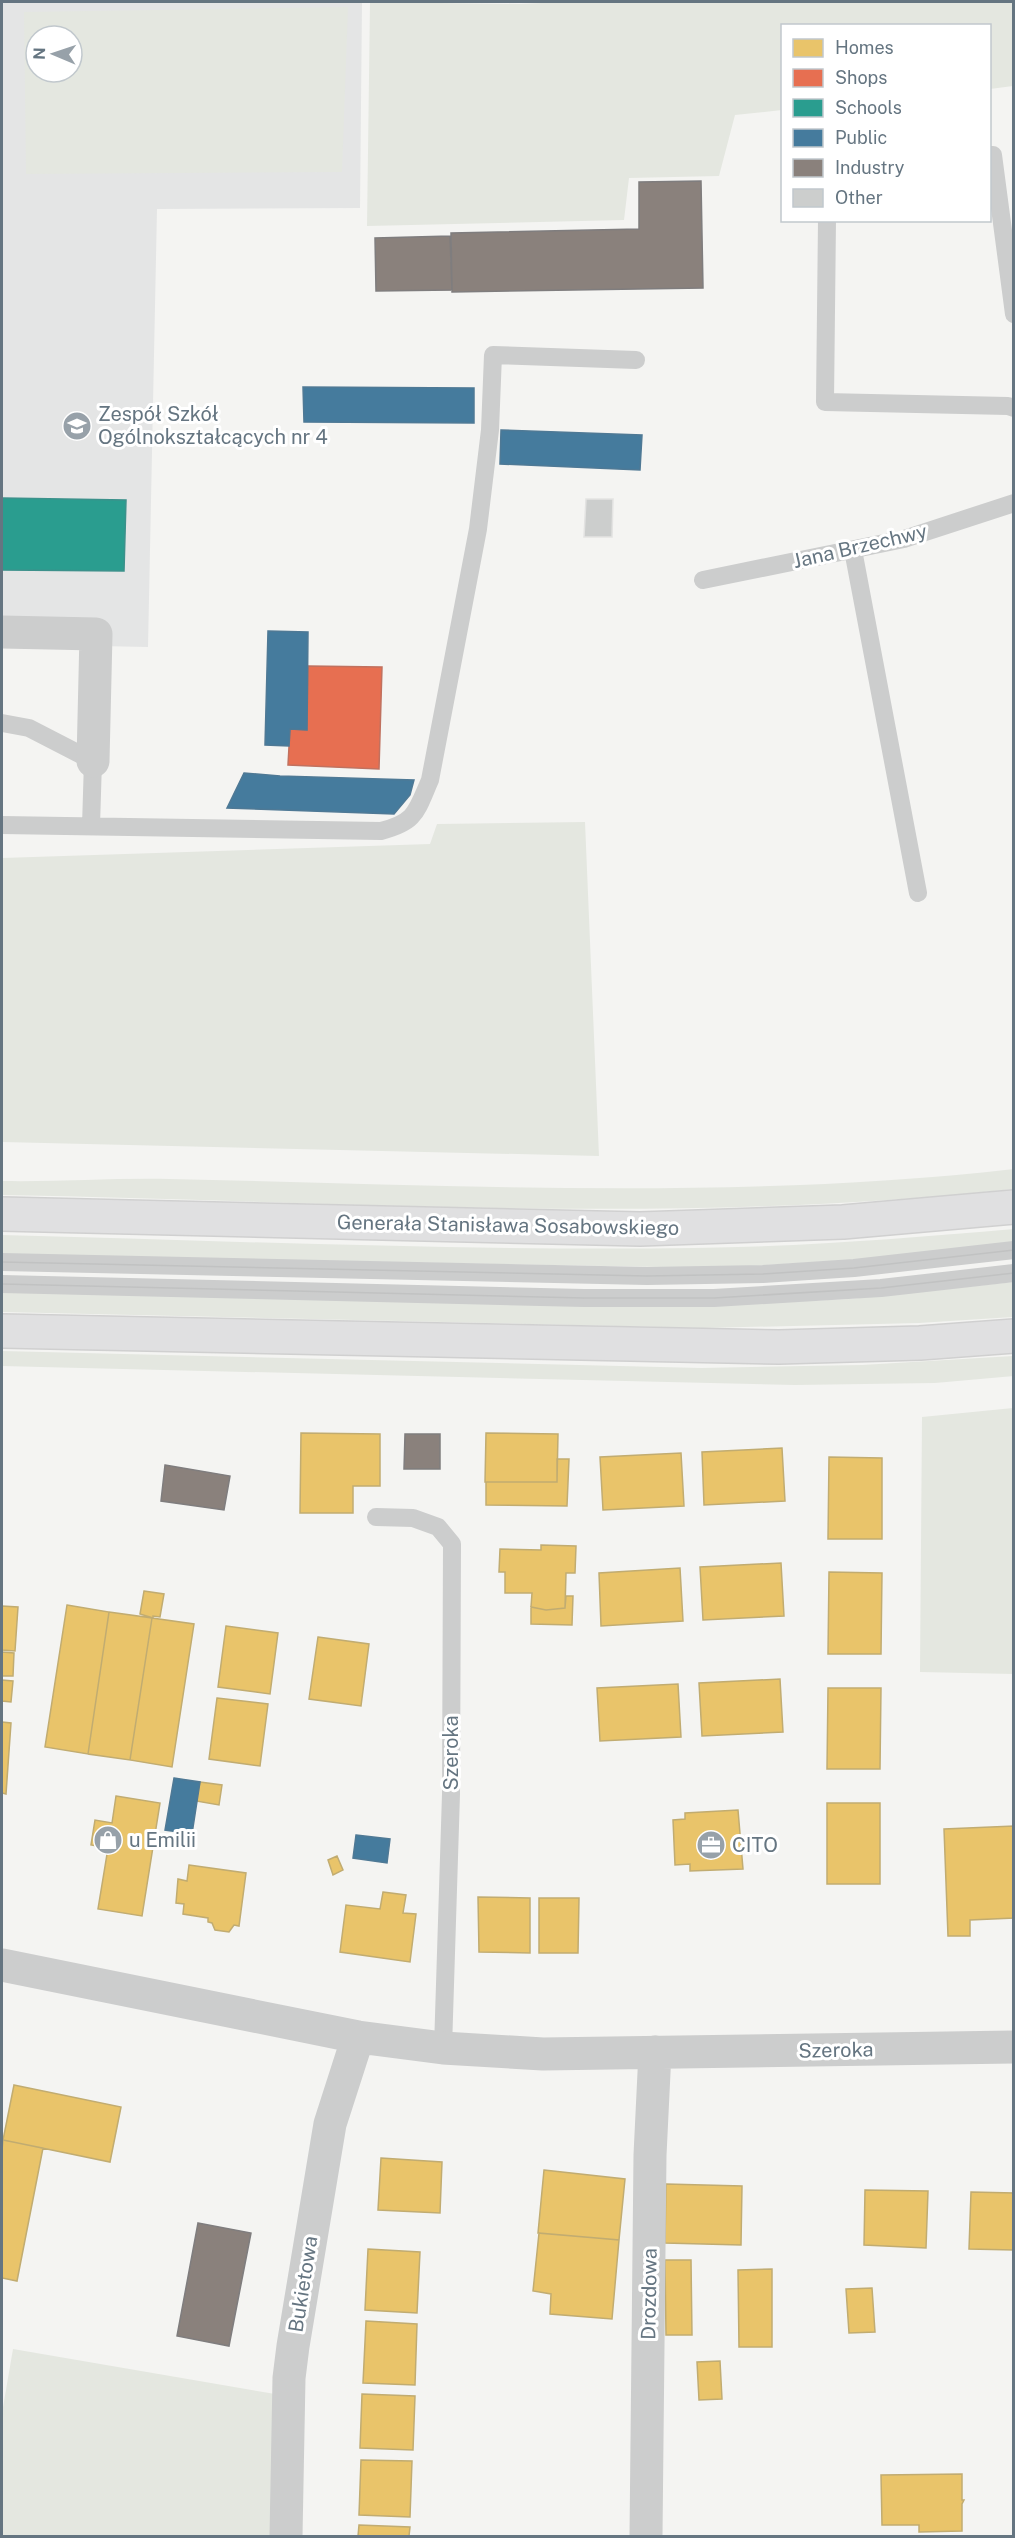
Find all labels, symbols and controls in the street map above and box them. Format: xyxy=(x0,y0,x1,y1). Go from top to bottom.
north arrow xyxy=(24,24,84,84)
legend xyxy=(781,24,991,222)
text: Homes xyxy=(835,37,894,58)
text: N xyxy=(30,47,49,60)
text: Shops xyxy=(835,67,887,88)
text: Schools xyxy=(835,97,902,118)
text: Public xyxy=(835,127,887,148)
text: Industry xyxy=(835,157,905,178)
text: Other xyxy=(835,187,883,208)
place label: Zespół Szkół Ogólnokształcących nr 4 xyxy=(98,402,328,449)
school or university icon: Zespół Szkół Ogólnokształcących nr 4 xyxy=(61,410,93,442)
street label: Jana Brzechwy xyxy=(791,519,930,573)
street label: Generała Stanisława Sosabowskiego xyxy=(337,1210,679,1240)
street label: Szeroka xyxy=(439,1715,463,1791)
shop icon: u Emilii xyxy=(92,1824,124,1856)
place label: u Emilii xyxy=(129,1828,196,1852)
office icon: CITO xyxy=(695,1829,727,1861)
place label: CITO xyxy=(732,1833,778,1857)
street label: Szeroka xyxy=(798,2037,874,2063)
street label: Bukietowa xyxy=(284,2234,322,2334)
street label: Drozdowa xyxy=(636,2248,662,2340)

